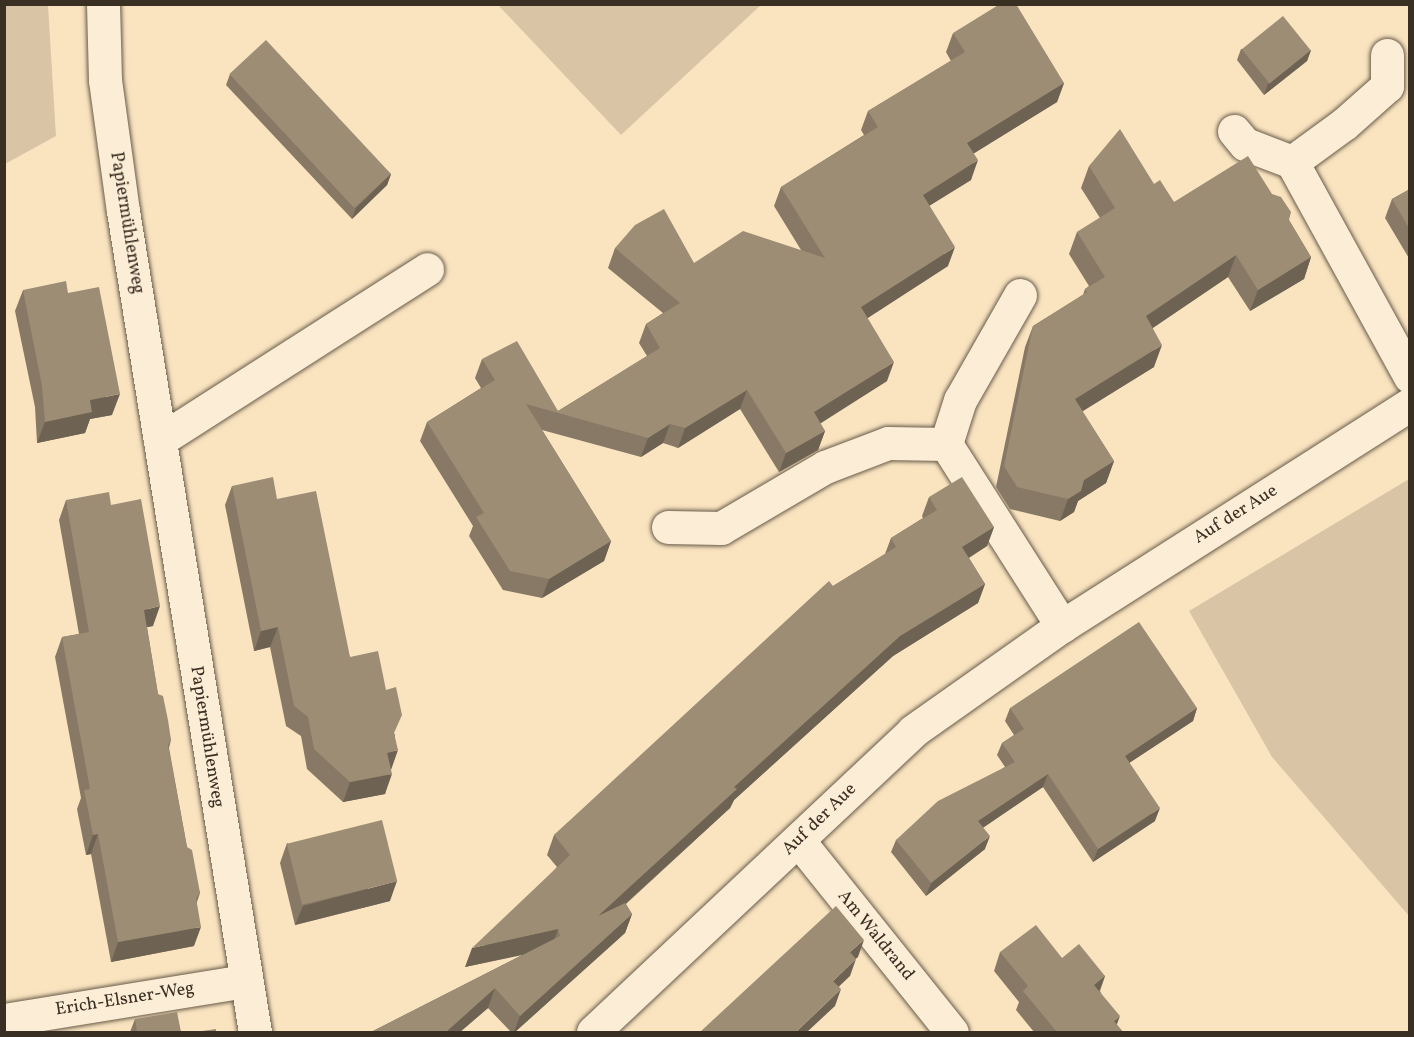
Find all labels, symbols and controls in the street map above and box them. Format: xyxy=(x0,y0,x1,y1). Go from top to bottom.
street label: Papiermühlenweg xyxy=(104,150,148,296)
street label: Auf der Aue xyxy=(1191,481,1281,549)
street label: Papiermühlenweg xyxy=(184,664,228,810)
street label: Auf der Aue xyxy=(779,780,861,860)
street label: Am Waldrand xyxy=(832,886,918,986)
street label: Erich-Elsner-Weg xyxy=(54,978,196,1022)

